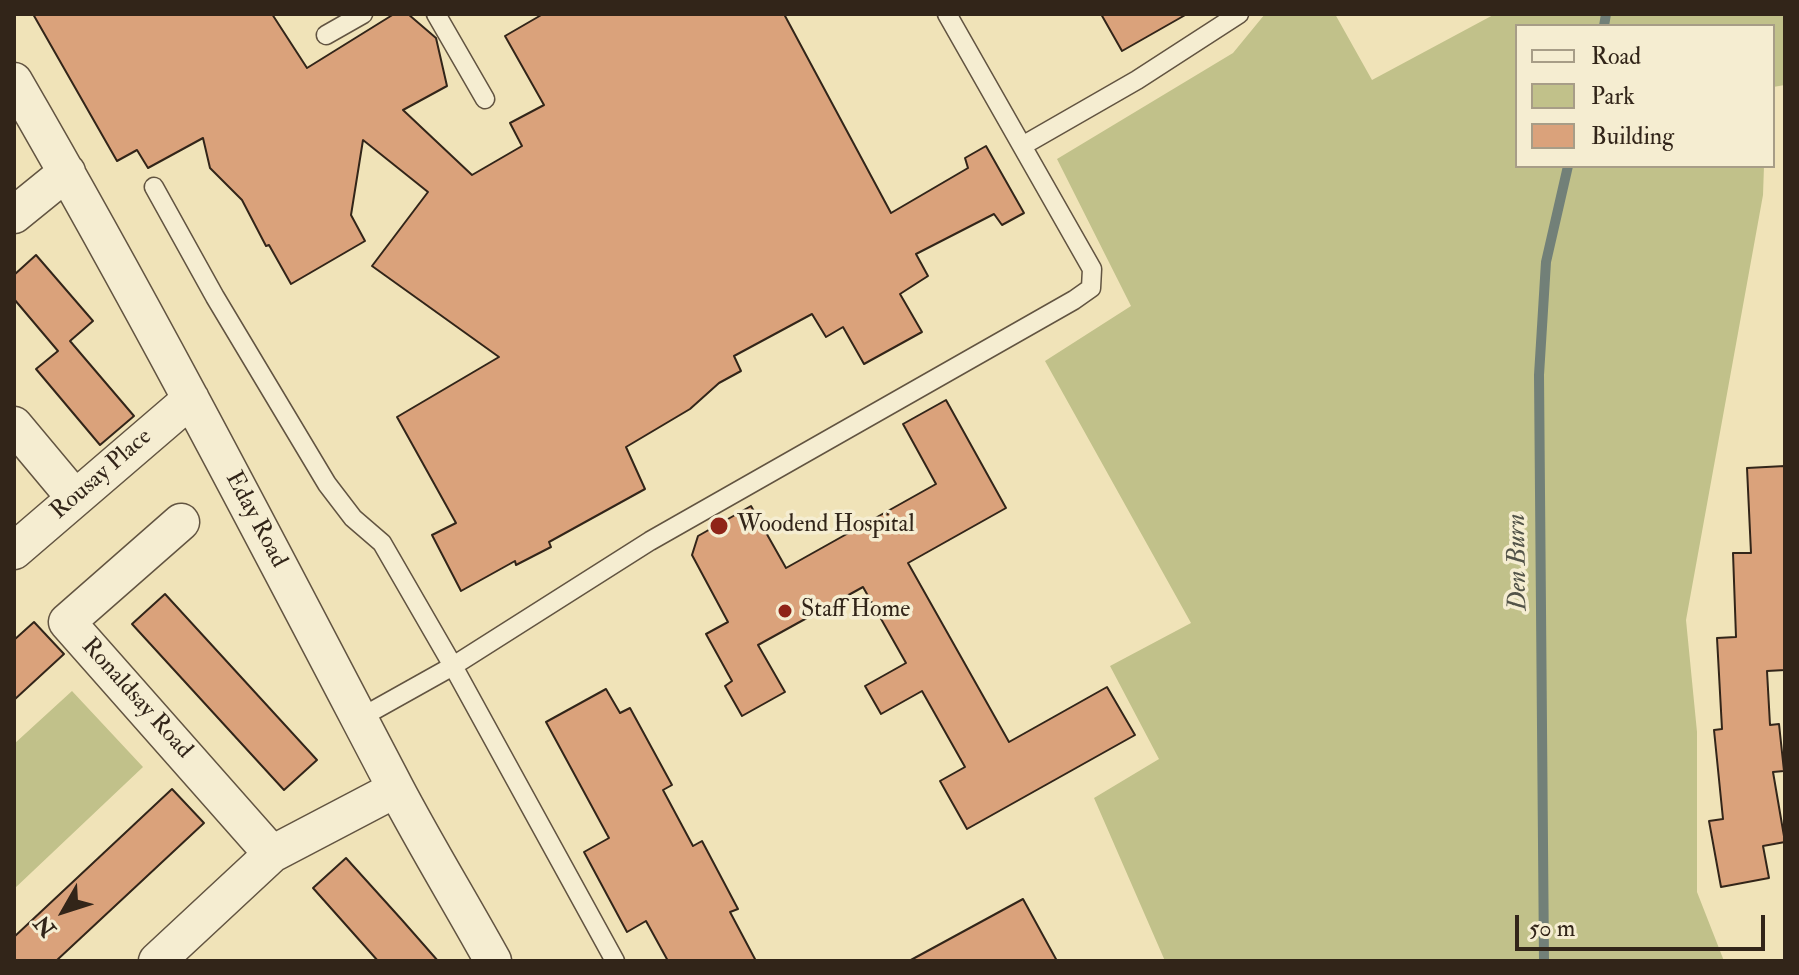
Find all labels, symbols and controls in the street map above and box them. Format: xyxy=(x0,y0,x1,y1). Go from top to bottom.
legend xyxy=(1515,24,1775,168)
text: Road xyxy=(1591,41,1641,72)
text: Park xyxy=(1591,81,1635,112)
text: Building xyxy=(1591,121,1674,152)
street label: Rousay Place xyxy=(46,423,158,527)
street label: Eday Road xyxy=(218,467,292,573)
place label: Woodend Hospital xyxy=(737,512,915,540)
water label: Den Burn xyxy=(1503,513,1535,611)
marker: Woodend Hospital xyxy=(708,515,730,537)
place label: Staff Home xyxy=(801,597,910,625)
marker: Staff Home xyxy=(776,602,794,620)
street label: Ronaldsay Road xyxy=(74,633,198,765)
north arrow xyxy=(24,871,104,951)
scale bar xyxy=(1519,899,1769,949)
text: N xyxy=(28,910,62,943)
text: 50 m xyxy=(1529,913,1575,944)

